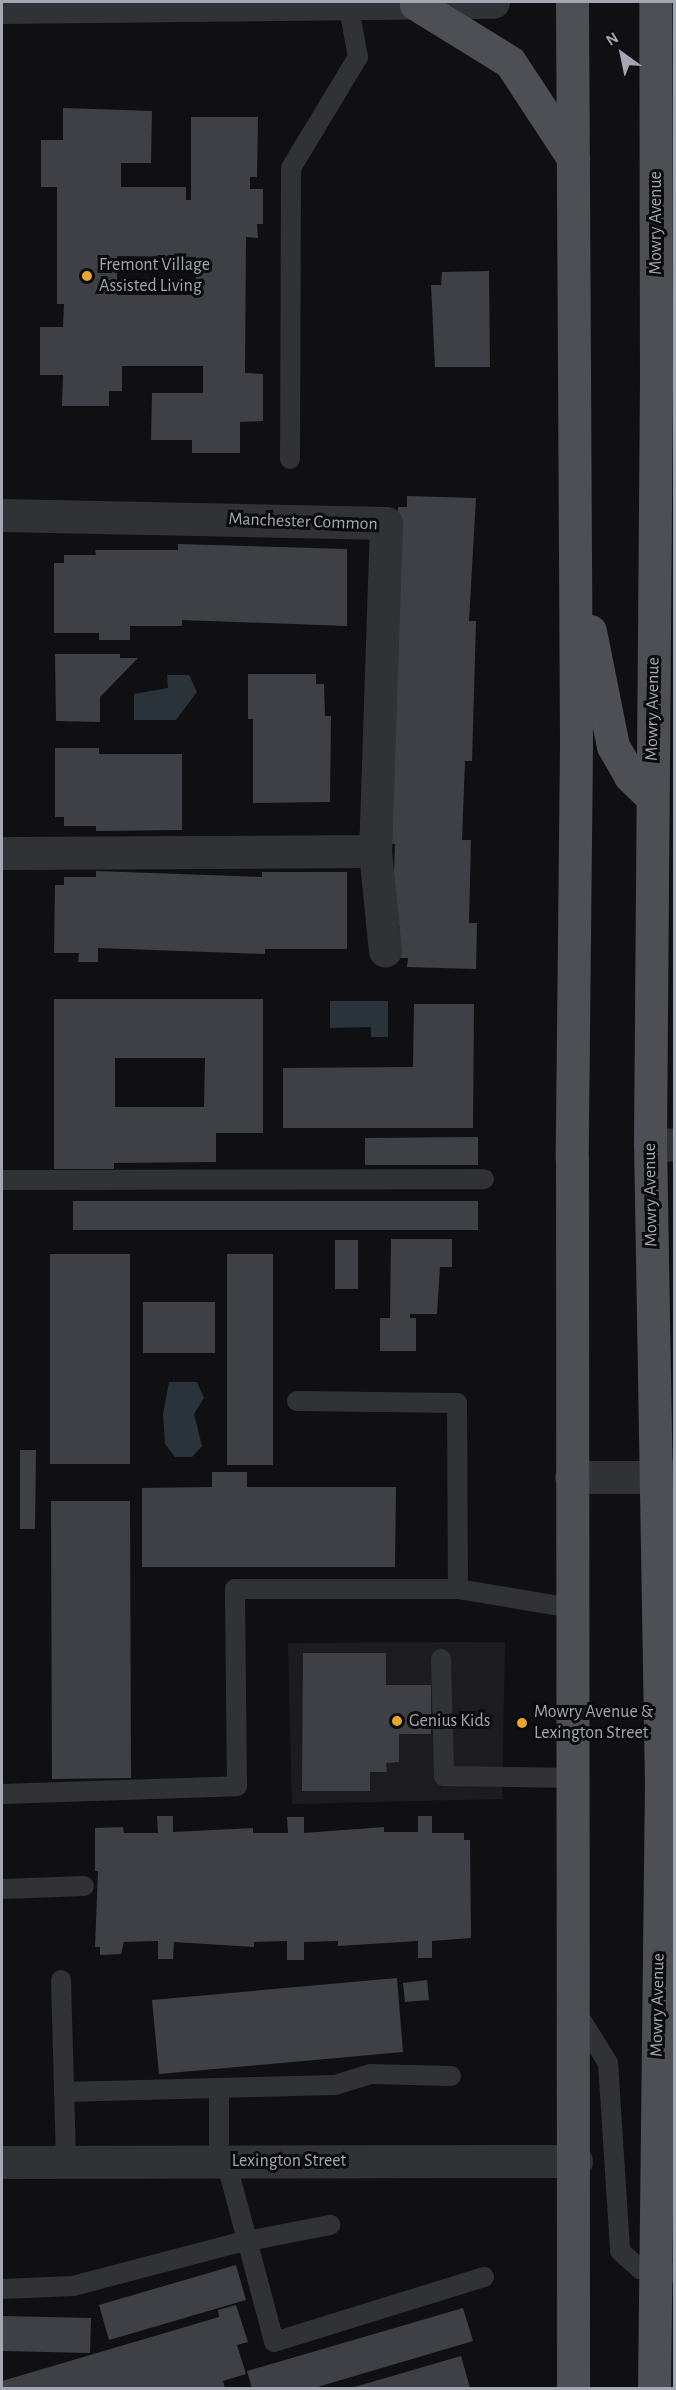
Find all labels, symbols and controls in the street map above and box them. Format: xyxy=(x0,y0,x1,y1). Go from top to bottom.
north arrow xyxy=(592,24,652,84)
text: N xyxy=(603,29,621,49)
street label: Mowry Avenue xyxy=(645,171,667,275)
place label: Fremont Village Assisted Living xyxy=(99,255,210,298)
marker: Fremont Village Assisted Living xyxy=(80,269,94,283)
street label: Manchester Common xyxy=(228,509,378,535)
street label: Mowry Avenue xyxy=(641,657,665,761)
street label: Mowry Avenue xyxy=(639,1143,663,1247)
place label: Mowry Avenue & Lexington Street xyxy=(534,1702,653,1744)
place label: Genius Kids xyxy=(409,1710,490,1732)
marker: Genius Kids xyxy=(390,1714,404,1728)
marker: Mowry Avenue & Lexington Street xyxy=(515,1716,529,1730)
street label: Mowry Avenue xyxy=(646,1953,670,2057)
street label: Lexington Street xyxy=(232,2150,346,2172)

